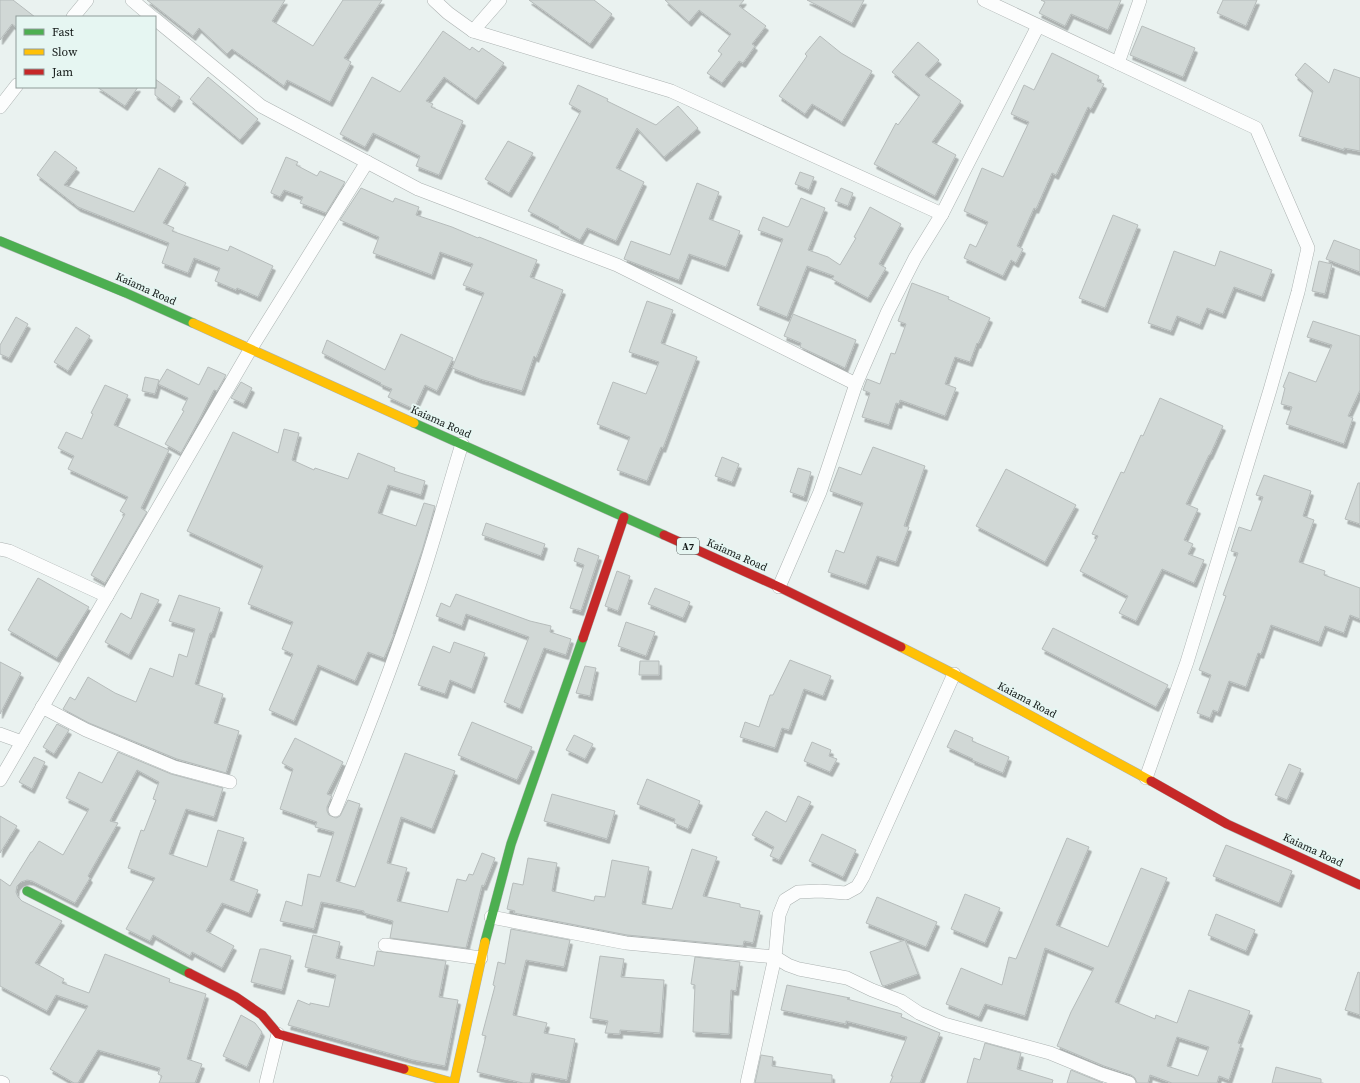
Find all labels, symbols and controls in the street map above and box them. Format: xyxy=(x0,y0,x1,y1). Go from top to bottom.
legend xyxy=(16,16,156,88)
text: Fast xyxy=(52,24,74,40)
text: Slow xyxy=(52,44,78,60)
text: Jam xyxy=(51,64,73,80)
street label: Kaiama Road xyxy=(113,269,179,309)
street label: Kaiama Road xyxy=(408,402,474,442)
street label: Kaiama Road xyxy=(704,535,770,575)
road number: A7 xyxy=(677,538,699,554)
street label: Kaiama Road xyxy=(995,678,1060,722)
street label: Kaiama Road xyxy=(1281,830,1346,871)

